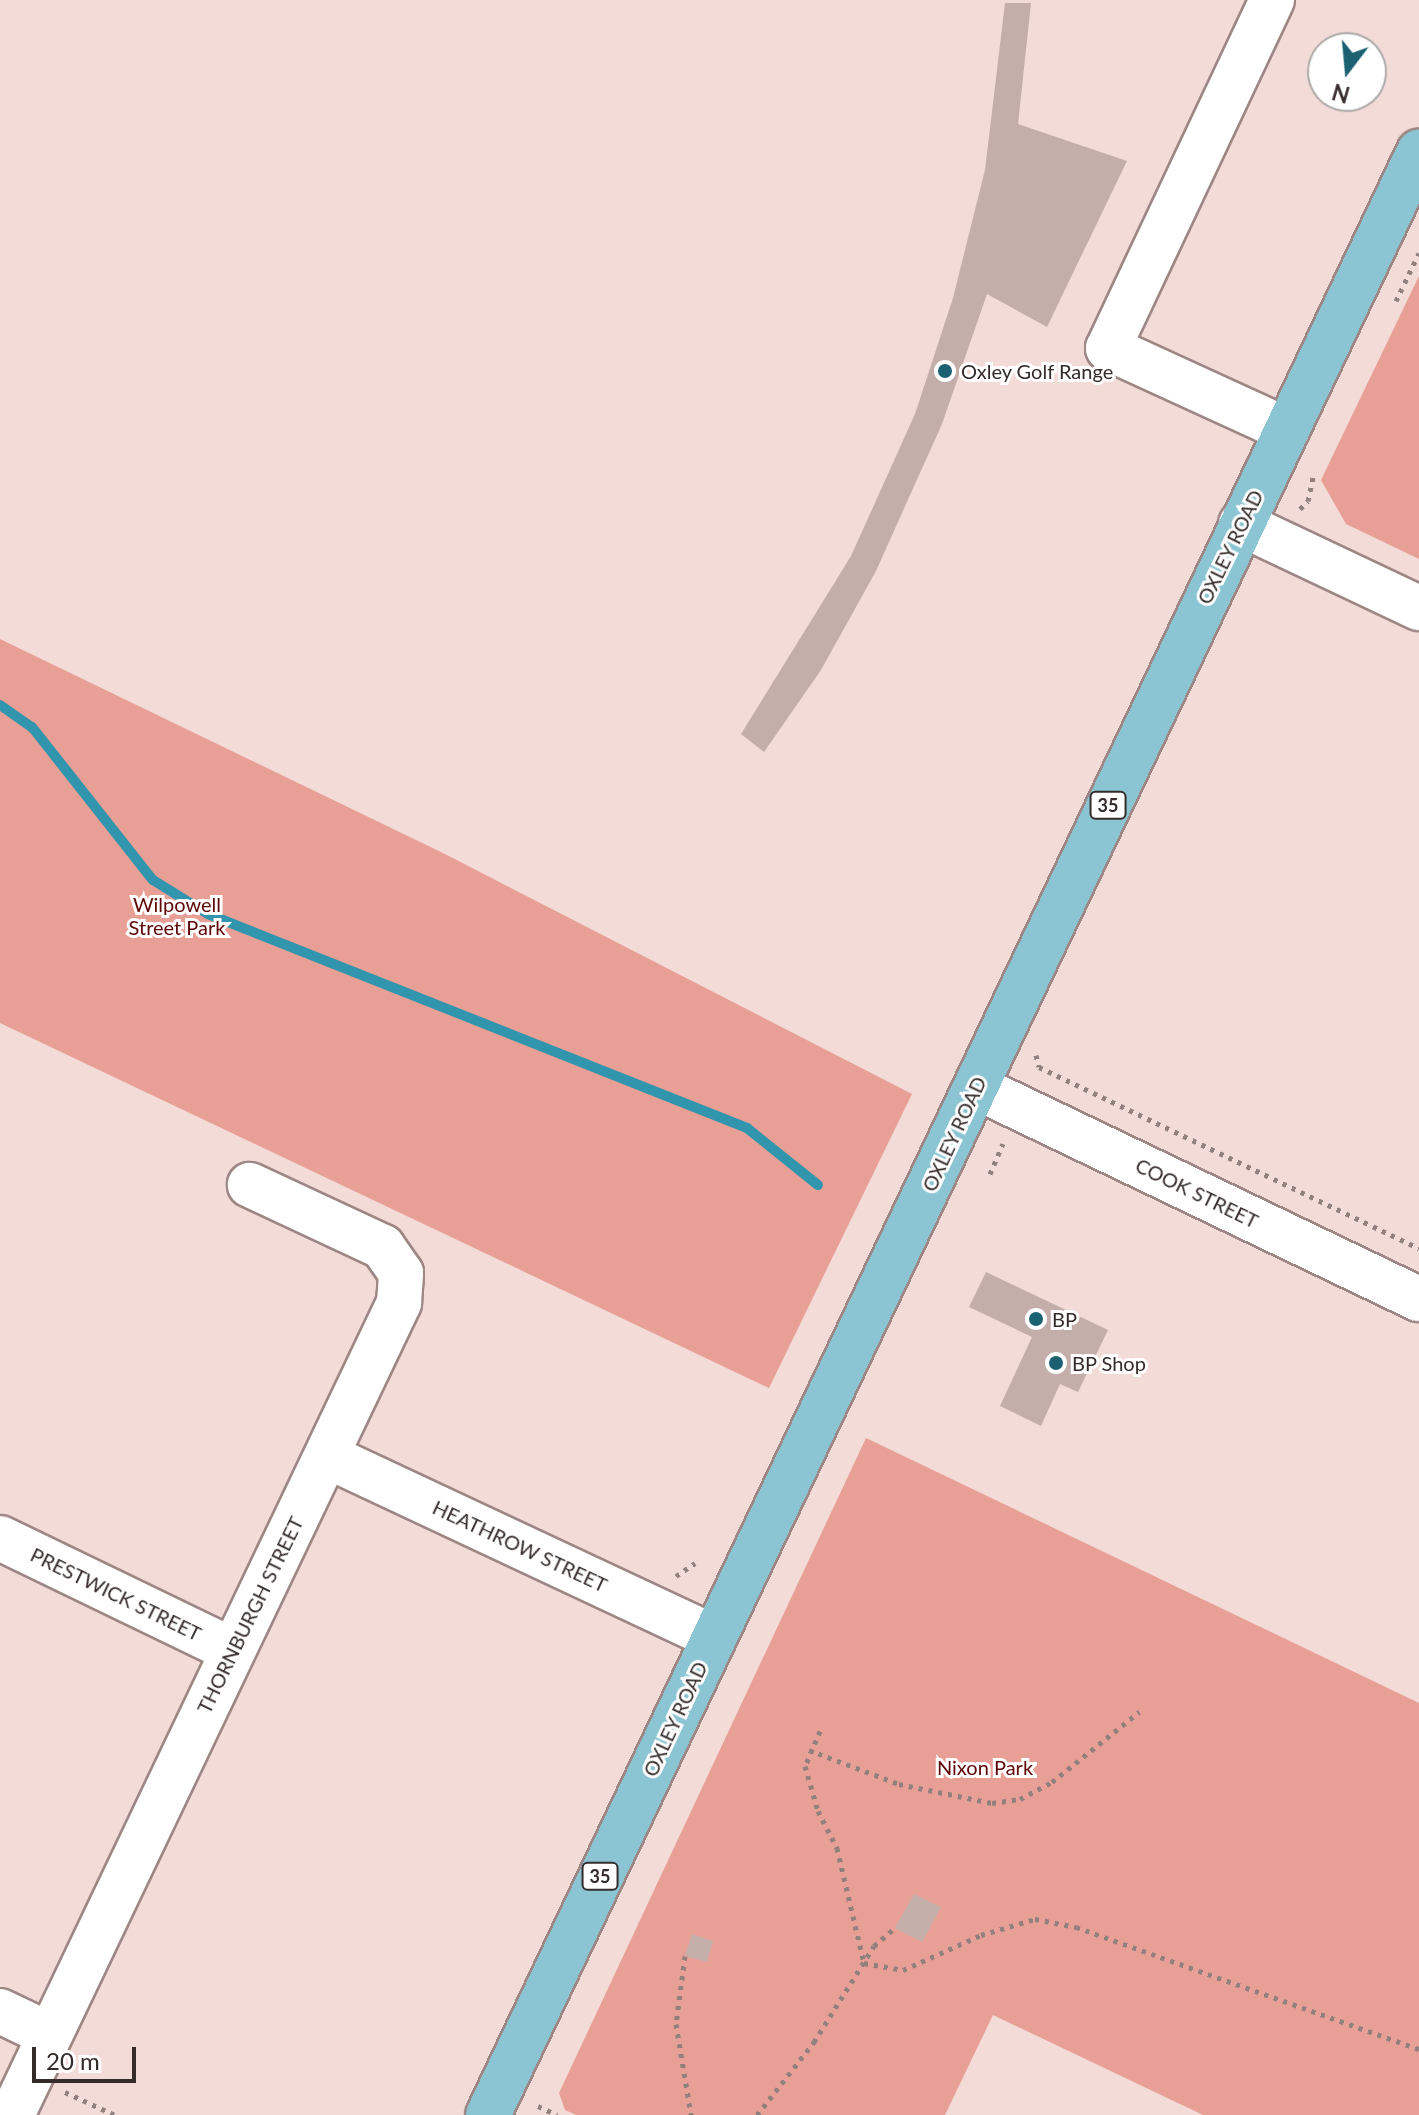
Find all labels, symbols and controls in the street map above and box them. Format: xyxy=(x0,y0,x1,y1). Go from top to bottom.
north arrow xyxy=(1307,32,1387,112)
text: N xyxy=(1329,78,1353,109)
place label: Oxley Golf Range xyxy=(961,359,1114,383)
marker: Oxley Golf Range xyxy=(936,362,954,380)
street label: OXLEY ROAD xyxy=(1192,486,1268,608)
road number: 35 xyxy=(1088,791,1128,819)
park label: Wilpowell Street Park xyxy=(129,893,225,940)
street label: OXLEY ROAD xyxy=(917,1072,991,1196)
street label: COOK STREET xyxy=(1132,1153,1262,1233)
place label: BP xyxy=(1052,1307,1077,1331)
marker: BP xyxy=(1027,1310,1045,1328)
place label: BP Shop xyxy=(1072,1351,1146,1375)
marker: BP Shop xyxy=(1047,1354,1065,1372)
street label: HEATHROW STREET xyxy=(429,1495,611,1597)
street label: THORNBURGH STREET xyxy=(192,1513,308,1717)
street label: PRESTWICK STREET xyxy=(27,1542,205,1646)
street label: OXLEY ROAD xyxy=(638,1657,712,1781)
park label: Nixon Park xyxy=(937,1755,1033,1779)
road number: 35 xyxy=(580,1862,620,1890)
scale bar xyxy=(36,2031,140,2081)
text: 20 m xyxy=(46,2046,100,2075)

